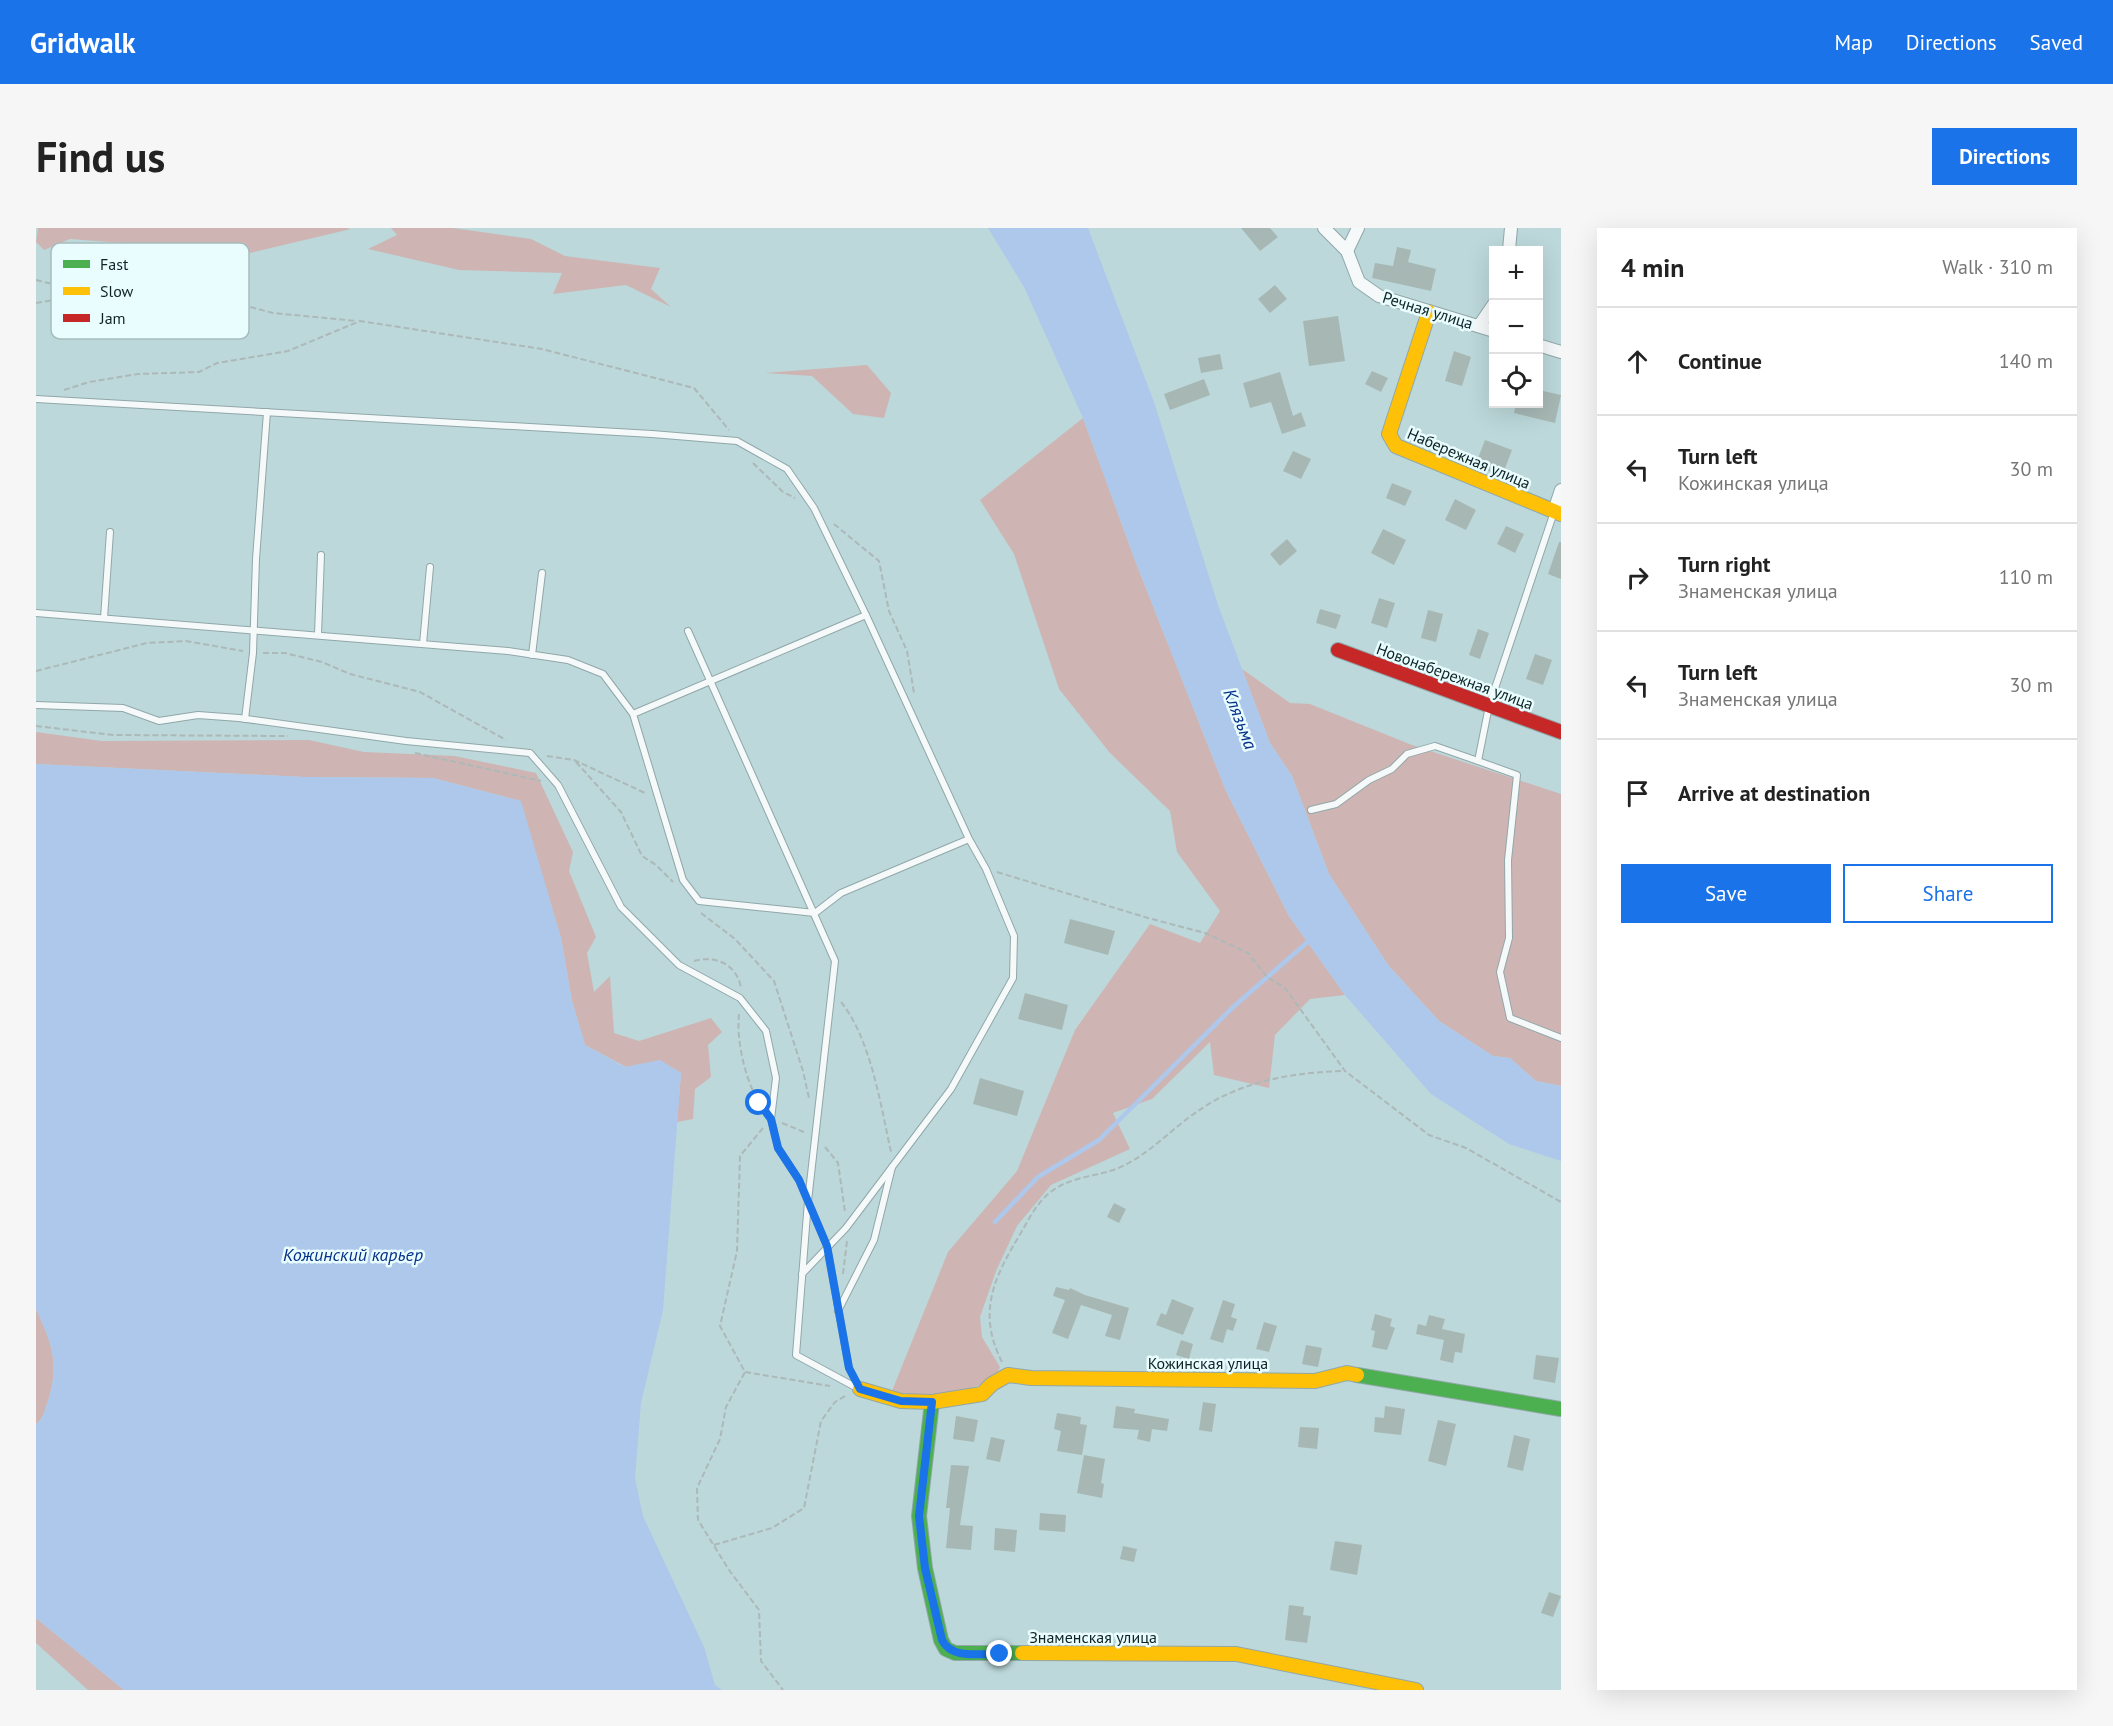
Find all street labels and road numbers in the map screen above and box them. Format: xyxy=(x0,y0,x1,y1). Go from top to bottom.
street label: Речная улица xyxy=(1380,287,1476,333)
street label: Набережная улица xyxy=(1404,423,1534,493)
street label: Новонабережная улица xyxy=(1374,638,1536,714)
street label: Кожинская улица xyxy=(1148,1353,1268,1373)
street label: Знаменская улица xyxy=(1029,1627,1157,1647)

